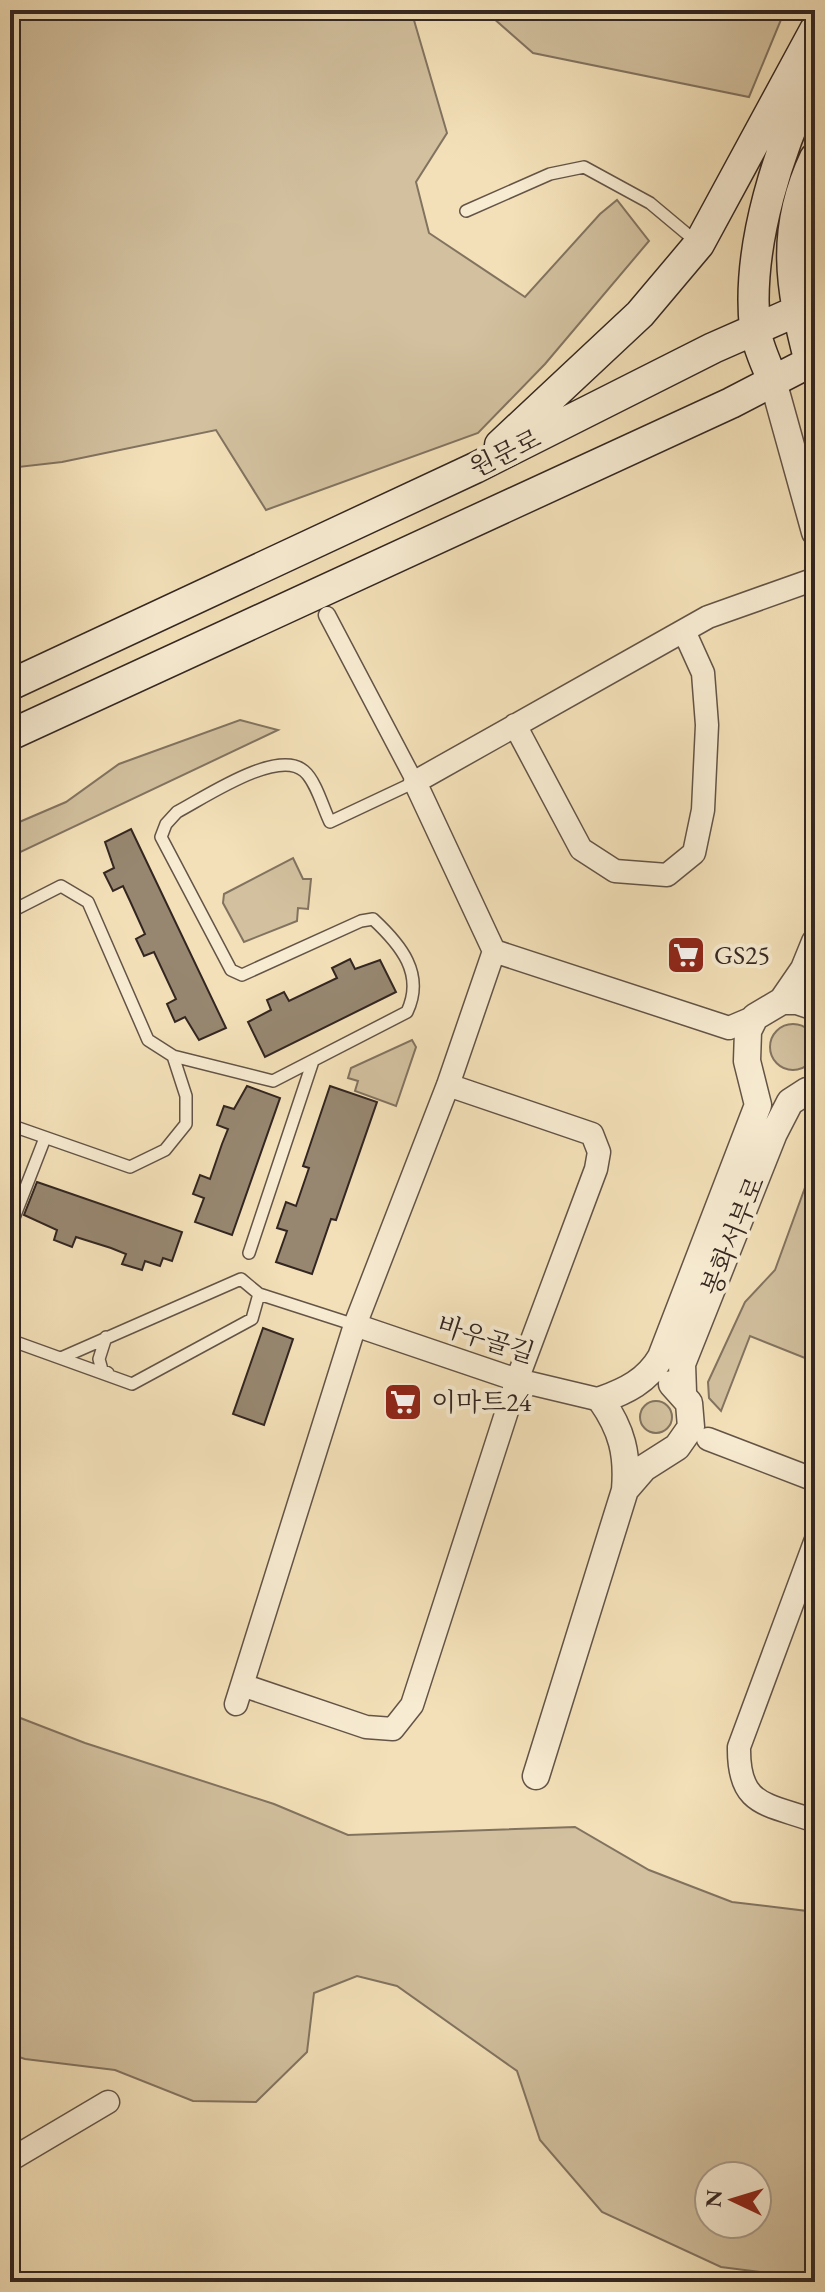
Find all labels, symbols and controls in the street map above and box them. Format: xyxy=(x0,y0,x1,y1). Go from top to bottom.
street label: 원문로 xyxy=(464,421,546,485)
supermarket icon: GS25 xyxy=(665,934,707,976)
place label: GS25 xyxy=(714,938,770,972)
street label: 봉화서부로 xyxy=(694,1171,772,1301)
street label: 바우골길 xyxy=(433,1307,539,1371)
supermarket icon: 이마트24 xyxy=(382,1381,424,1423)
place label: 이마트24 xyxy=(431,1385,532,1419)
north arrow xyxy=(693,2160,773,2240)
text: N xyxy=(698,2189,729,2209)

